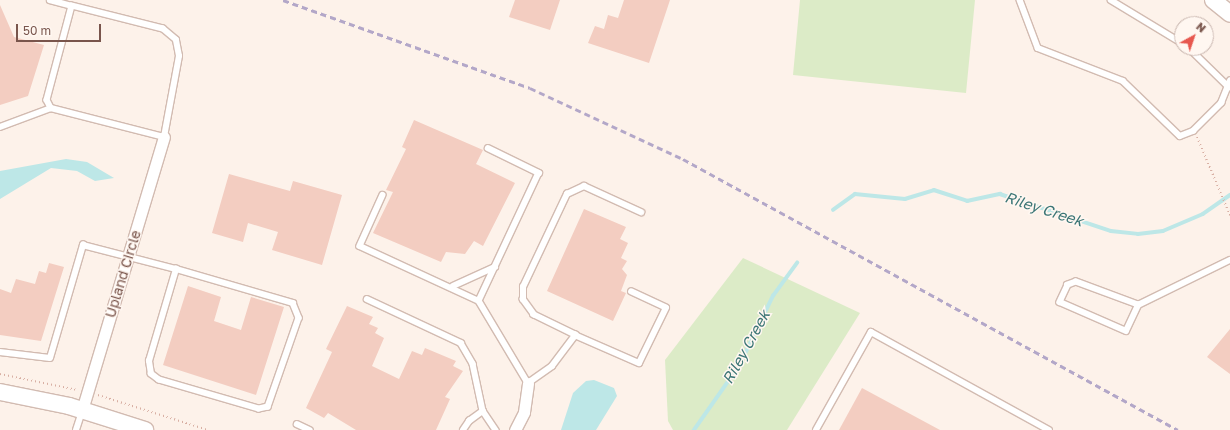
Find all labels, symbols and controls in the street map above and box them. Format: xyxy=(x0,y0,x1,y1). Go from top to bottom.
scale bar xyxy=(18,16,103,42)
north arrow xyxy=(1174,16,1214,56)
text: N xyxy=(1194,20,1209,35)
text: 50 m xyxy=(23,23,51,38)
water label: Riley Creek xyxy=(1003,188,1085,230)
street label: Upland Circle xyxy=(102,228,144,320)
water label: Riley Creek xyxy=(718,307,774,387)

